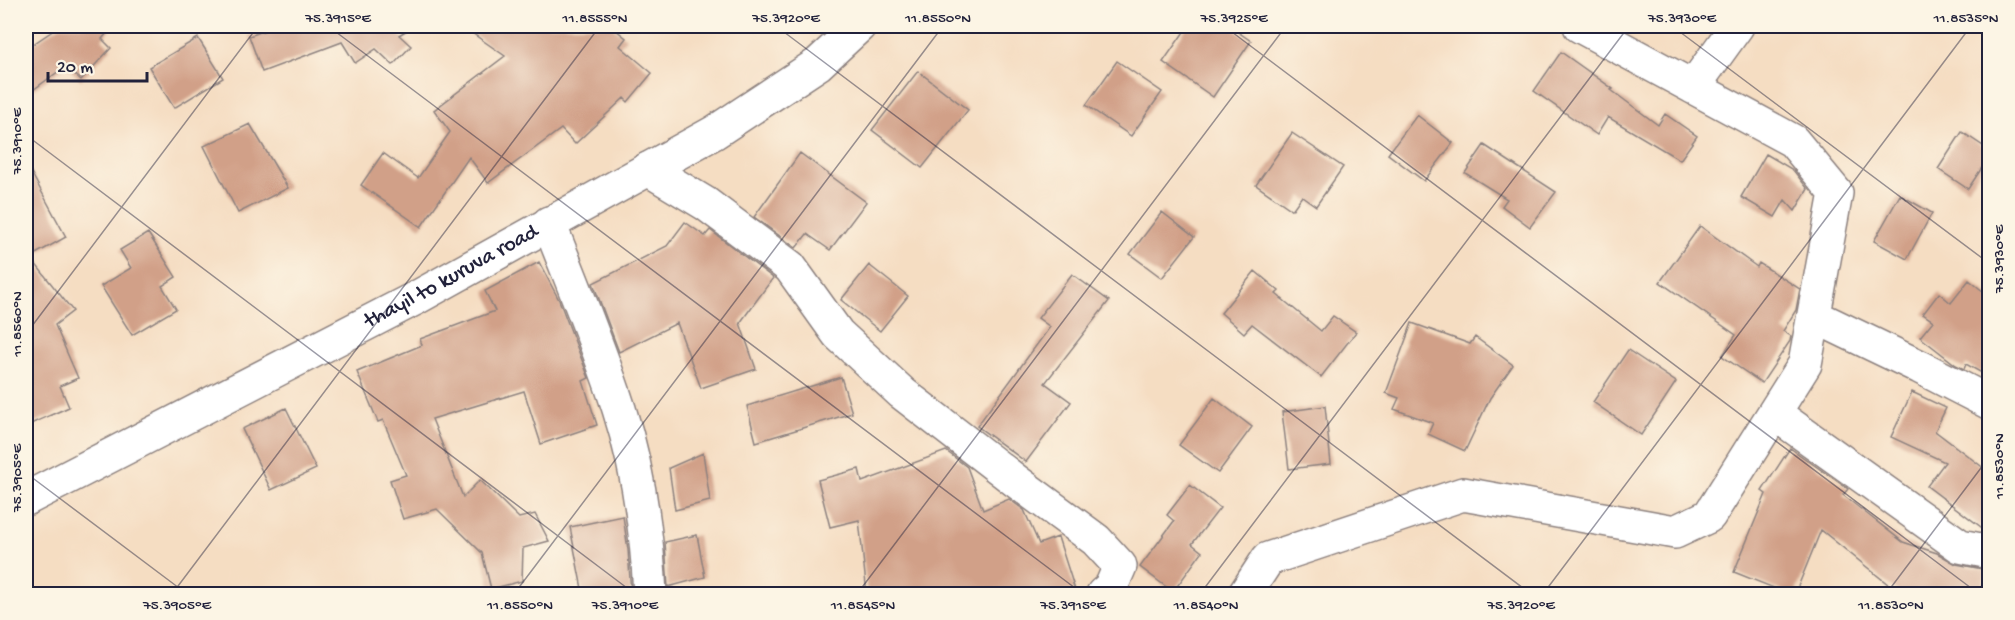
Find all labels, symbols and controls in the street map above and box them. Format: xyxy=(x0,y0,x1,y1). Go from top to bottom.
text: 75.3915°E xyxy=(304,10,372,28)
text: 11.8555°N xyxy=(561,10,628,28)
text: 75.3920°E xyxy=(751,10,820,28)
text: 11.8550°N xyxy=(904,10,971,28)
text: 75.3925°E xyxy=(1199,10,1268,28)
text: 75.3930°E xyxy=(1647,10,1717,28)
text: 11.8535°N xyxy=(1932,10,1999,28)
scale bar xyxy=(48,45,147,83)
text: 20 m xyxy=(57,58,93,79)
text: 75.3910°E xyxy=(9,107,27,175)
street label: thayil to kuruva road xyxy=(359,218,545,336)
text: 75.3930°E xyxy=(1991,224,2009,294)
text: 11.8560°N xyxy=(9,291,27,358)
text: 11.8530°N xyxy=(1991,433,2009,500)
text: 75.3905°E xyxy=(9,443,27,513)
text: 75.3905°E xyxy=(142,597,212,615)
text: 11.8550°N xyxy=(486,597,553,615)
text: 75.3910°E xyxy=(591,597,659,615)
text: 11.8545°N xyxy=(830,597,895,615)
text: 75.3915°E xyxy=(1039,597,1107,615)
text: 11.8540°N xyxy=(1172,597,1239,615)
text: 75.3920°E xyxy=(1486,597,1555,615)
text: 11.8530°N xyxy=(1857,597,1924,615)

